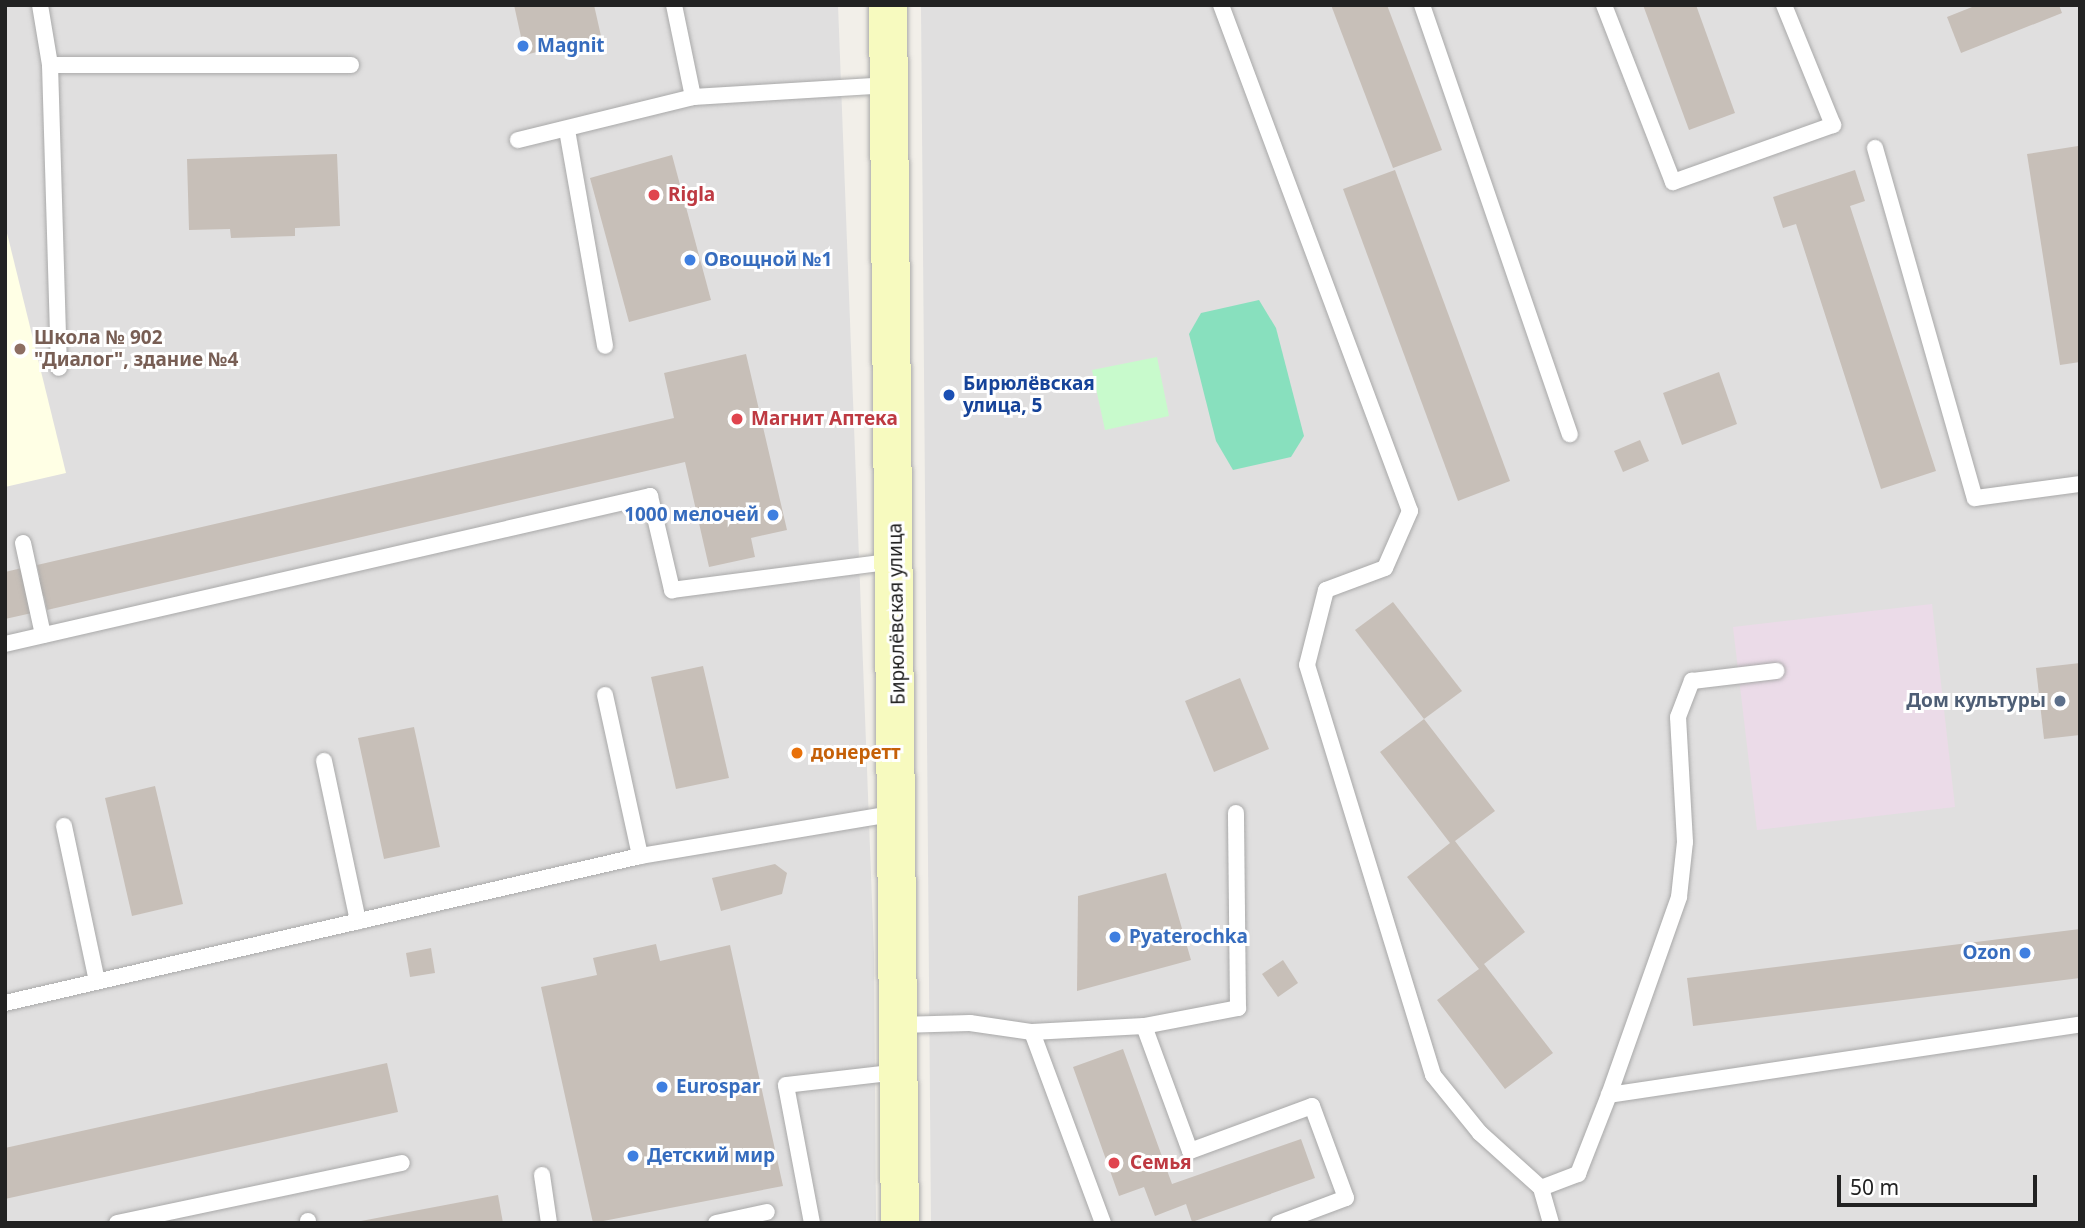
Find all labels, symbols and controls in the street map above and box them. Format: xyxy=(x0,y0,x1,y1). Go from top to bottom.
place label: Magnit xyxy=(537,35,605,57)
marker: Magnit xyxy=(515,38,531,54)
place label: Rigla xyxy=(668,184,715,206)
marker: Rigla xyxy=(646,187,662,203)
place label: Овощной №1 xyxy=(704,249,832,271)
marker: Овощной №1 xyxy=(682,252,698,268)
place label: Школа № 902 "Диалог", здание №4 xyxy=(34,327,238,371)
marker: Школа № 902 "Диалог", здание №4 xyxy=(12,341,28,357)
place label: Бирюлёвская улица, 5 xyxy=(963,373,1095,417)
marker: Бирюлёвская улица, 5 xyxy=(941,387,957,403)
place label: Магнит Аптека xyxy=(751,408,898,430)
marker: Магнит Аптека xyxy=(729,411,745,427)
place label: 1000 мелочей xyxy=(624,504,759,526)
marker: 1000 мелочей xyxy=(765,507,781,523)
street label: Бирюлёвская улица xyxy=(884,523,910,705)
place label: Дом культуры xyxy=(1906,690,2046,712)
marker: Дом культуры xyxy=(2052,693,2068,709)
place label: донеретт xyxy=(811,742,901,764)
marker: донеретт xyxy=(789,745,805,761)
place label: Pyaterochka xyxy=(1129,926,1248,948)
marker: Pyaterochka xyxy=(1107,929,1123,945)
place label: Ozon xyxy=(1962,942,2011,964)
marker: Ozon xyxy=(2017,945,2033,961)
place label: Eurospar xyxy=(676,1076,760,1098)
marker: Eurospar xyxy=(654,1079,670,1095)
place label: Детский мир xyxy=(647,1145,775,1167)
marker: Детский мир xyxy=(625,1148,641,1164)
place label: Семья xyxy=(1130,1152,1192,1174)
marker: Семья xyxy=(1104,1153,1124,1173)
scale bar xyxy=(1840,1162,2039,1206)
text: 50 m xyxy=(1850,1173,1899,1201)

